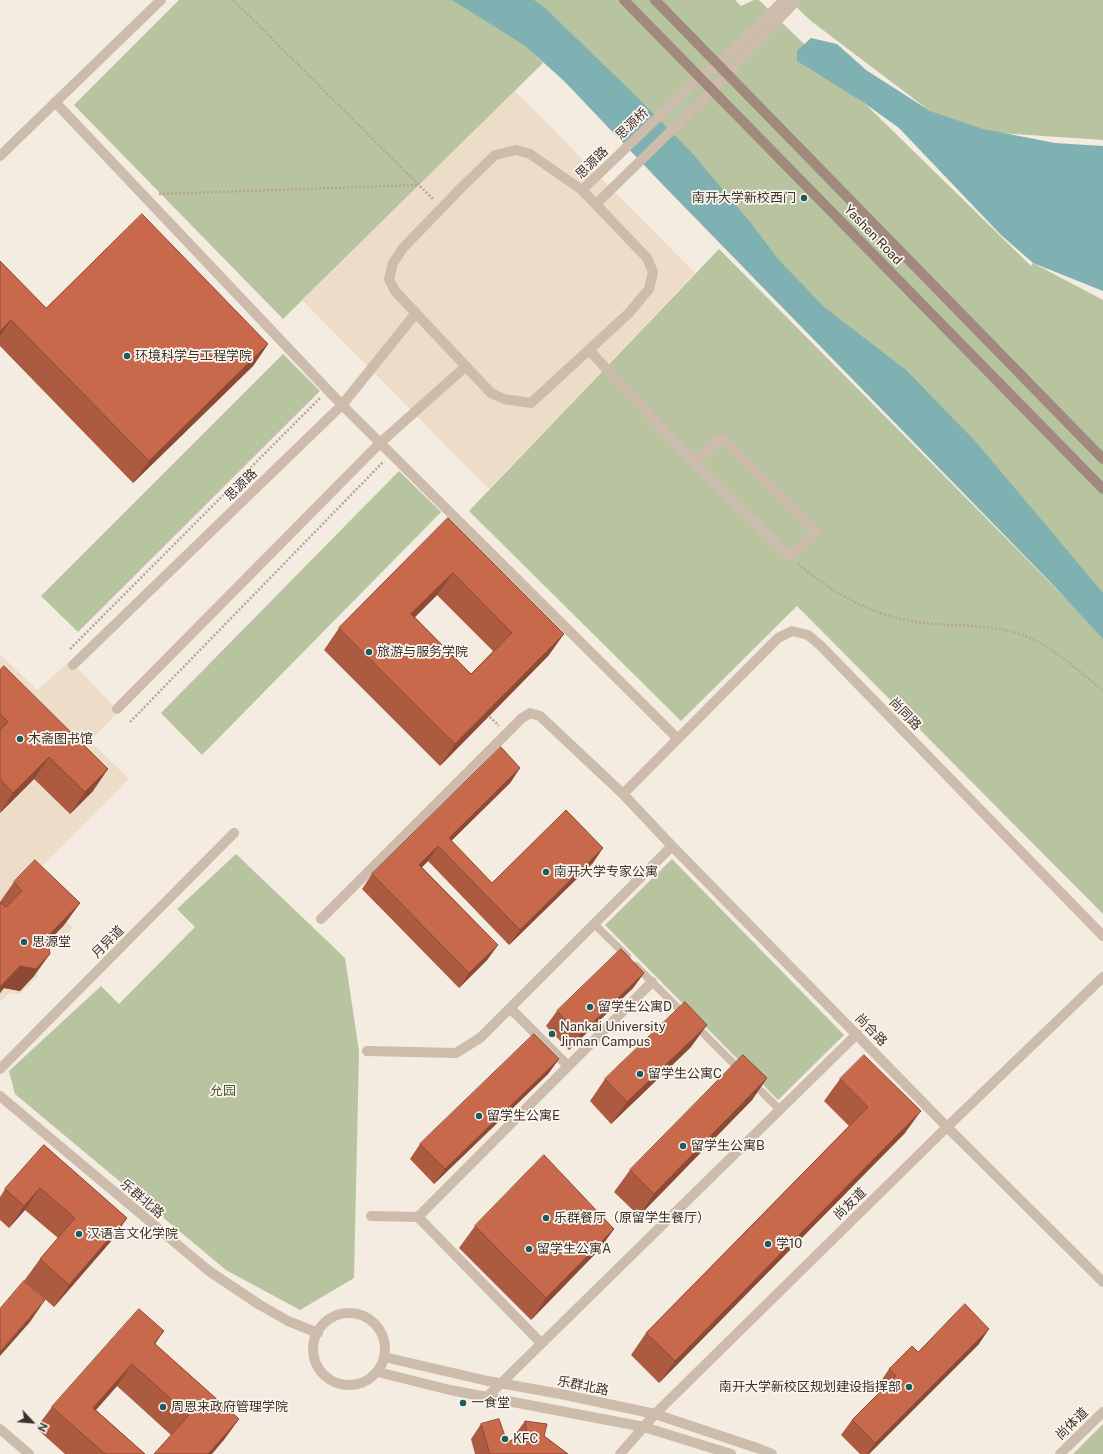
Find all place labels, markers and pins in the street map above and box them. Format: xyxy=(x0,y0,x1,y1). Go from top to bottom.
place label: 南开大学新校西门 xyxy=(692,190,796,206)
marker: 南开大学新校西门 xyxy=(799,193,809,203)
place label: 环境科学与工程学院 xyxy=(135,348,252,364)
marker: 环境科学与工程学院 xyxy=(122,351,132,361)
place label: 旅游与服务学院 xyxy=(377,644,468,660)
marker: 旅游与服务学院 xyxy=(364,647,374,657)
place label: 木斋图书馆 xyxy=(28,731,93,747)
marker: 木斋图书馆 xyxy=(15,734,25,744)
place label: 南开大学专家公寓 xyxy=(554,864,658,880)
marker: 南开大学专家公寓 xyxy=(541,867,551,877)
place label: 思源堂 xyxy=(32,934,71,950)
marker: 思源堂 xyxy=(19,937,29,947)
place label: 留学生公寓D xyxy=(598,999,672,1015)
marker: 留学生公寓D xyxy=(585,1002,595,1012)
place label: Nankai University Jinnan Campus xyxy=(560,1019,666,1050)
marker: Nankai University Jinnan Campus xyxy=(547,1029,557,1039)
place label: 留学生公寓C xyxy=(648,1066,722,1082)
marker: 留学生公寓C xyxy=(635,1069,645,1079)
place label: 留学生公寓E xyxy=(487,1108,560,1124)
marker: 留学生公寓E xyxy=(474,1111,484,1121)
place label: 留学生公寓B xyxy=(691,1138,765,1154)
marker: 留学生公寓B xyxy=(678,1141,688,1151)
place label: 乐群餐厅（原留学生餐厅） xyxy=(554,1210,710,1226)
marker: 乐群餐厅（原留学生餐厅） xyxy=(541,1213,551,1223)
place label: 汉语言文化学院 xyxy=(87,1226,178,1242)
marker: 汉语言文化学院 xyxy=(74,1229,84,1239)
place label: 学10 xyxy=(776,1236,802,1252)
marker: 学10 xyxy=(763,1239,773,1249)
place label: 留学生公寓A xyxy=(537,1241,611,1257)
marker: 留学生公寓A xyxy=(524,1244,534,1254)
place label: 南开大学新校区规划建设指挥部 xyxy=(719,1379,901,1395)
marker: 南开大学新校区规划建设指挥部 xyxy=(904,1382,914,1392)
place label: 一食堂 xyxy=(471,1395,510,1411)
marker: 一食堂 xyxy=(458,1398,468,1408)
place label: 周恩来政府管理学院 xyxy=(171,1399,288,1415)
marker: 周恩来政府管理学院 xyxy=(158,1402,168,1412)
place label: KFC xyxy=(513,1431,539,1447)
marker: KFC xyxy=(500,1434,510,1444)

